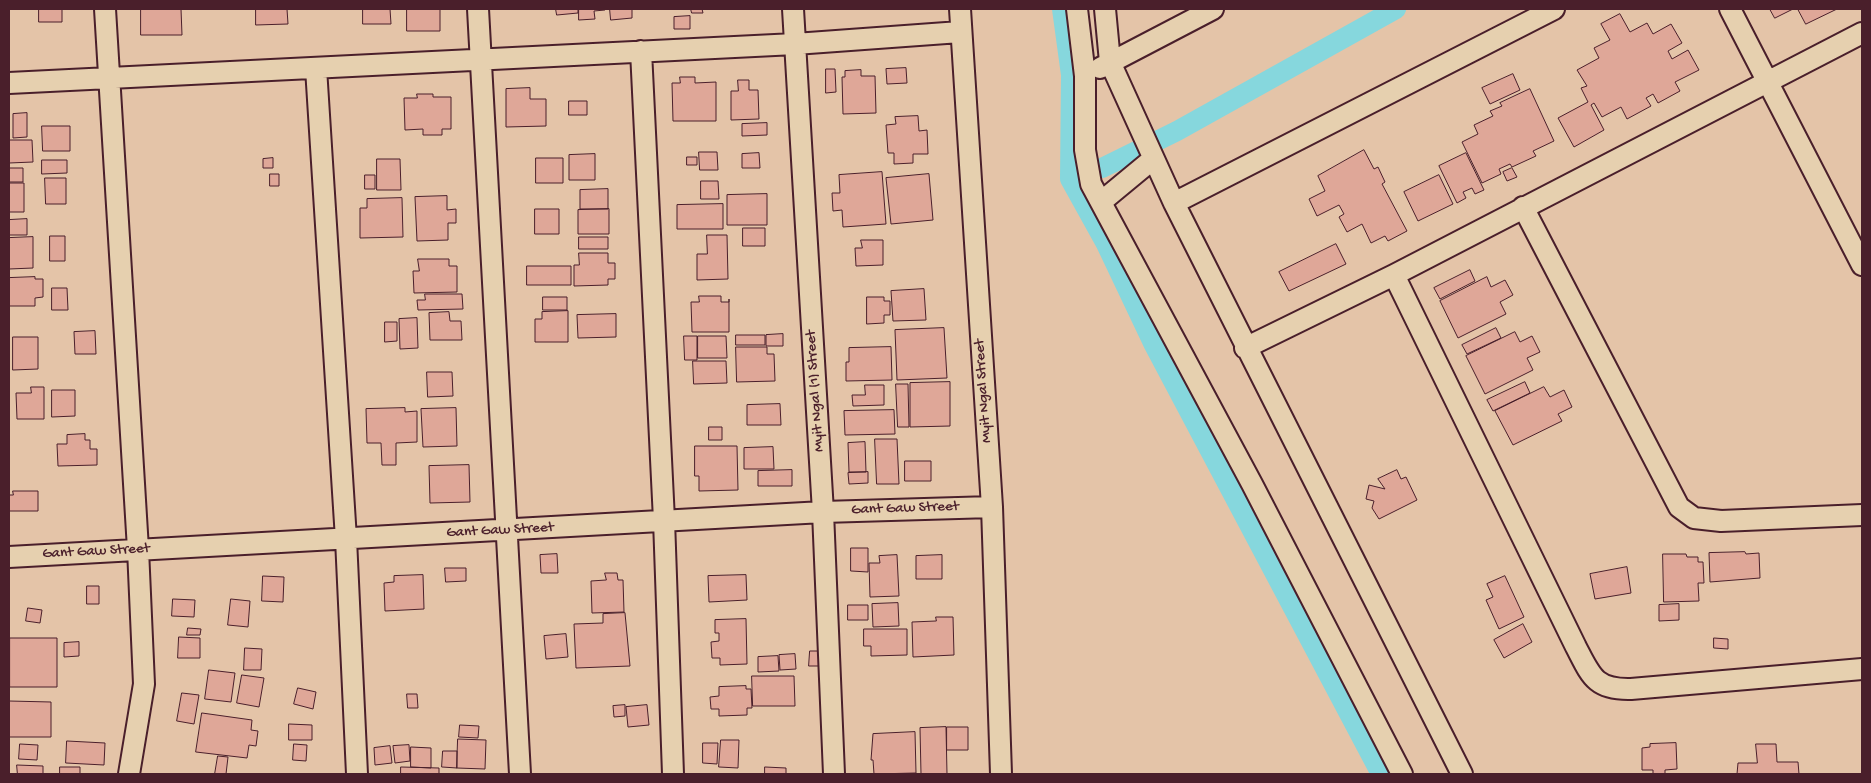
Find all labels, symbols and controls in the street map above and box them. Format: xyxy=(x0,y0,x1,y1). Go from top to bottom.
street label: Myit Ngal (1) Street xyxy=(803,329,829,453)
street label: Myit Ngal Street xyxy=(971,338,997,444)
street label: Gant Gaw Street xyxy=(851,498,959,520)
street label: Gant Gaw Street xyxy=(446,519,554,543)
street label: Gant Gaw Street xyxy=(42,540,150,564)

